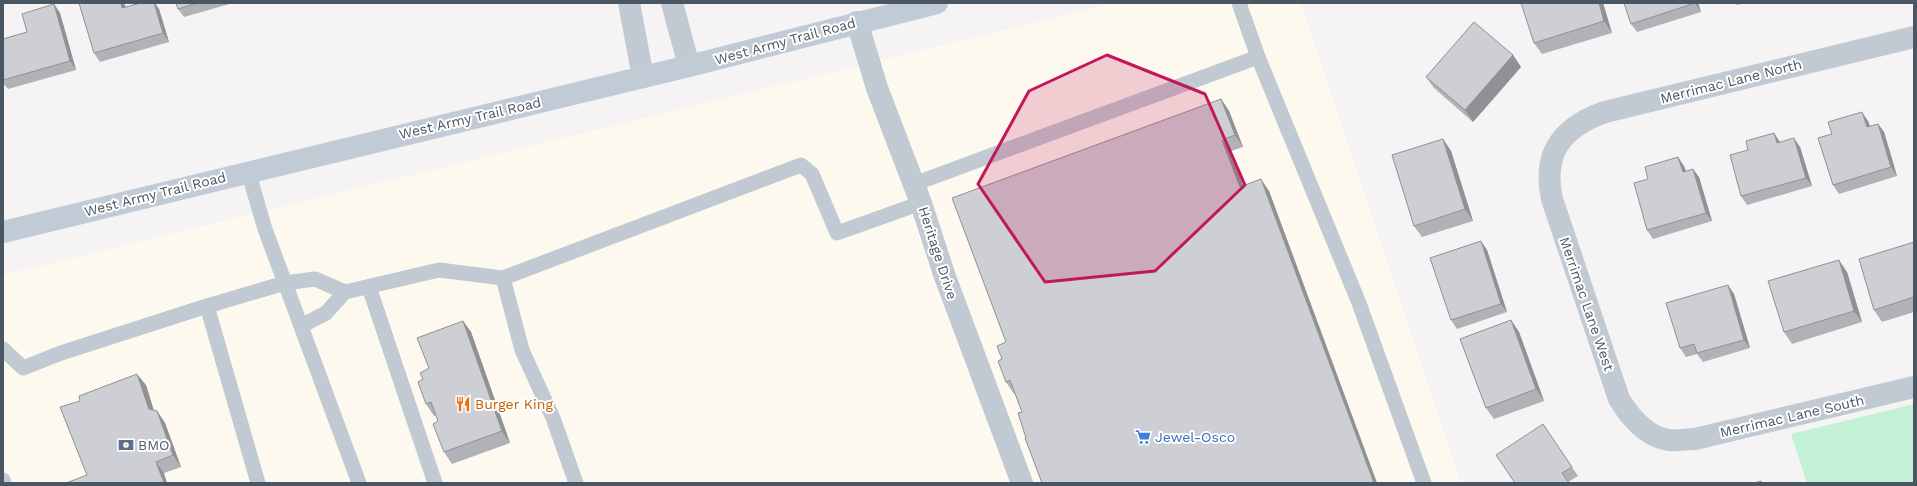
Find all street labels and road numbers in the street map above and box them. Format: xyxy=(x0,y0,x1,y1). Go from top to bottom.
street label: West Army Trail Road xyxy=(713,14,857,68)
street label: Merrimac Lane North xyxy=(1659,56,1803,106)
street label: West Army Trail Road xyxy=(397,94,543,142)
street label: West Army Trail Road xyxy=(83,169,227,219)
street label: Heritage Drive xyxy=(915,205,961,301)
street label: Merrimac Lane West xyxy=(1557,235,1618,373)
street label: Merrimac Lane South xyxy=(1718,392,1866,440)

